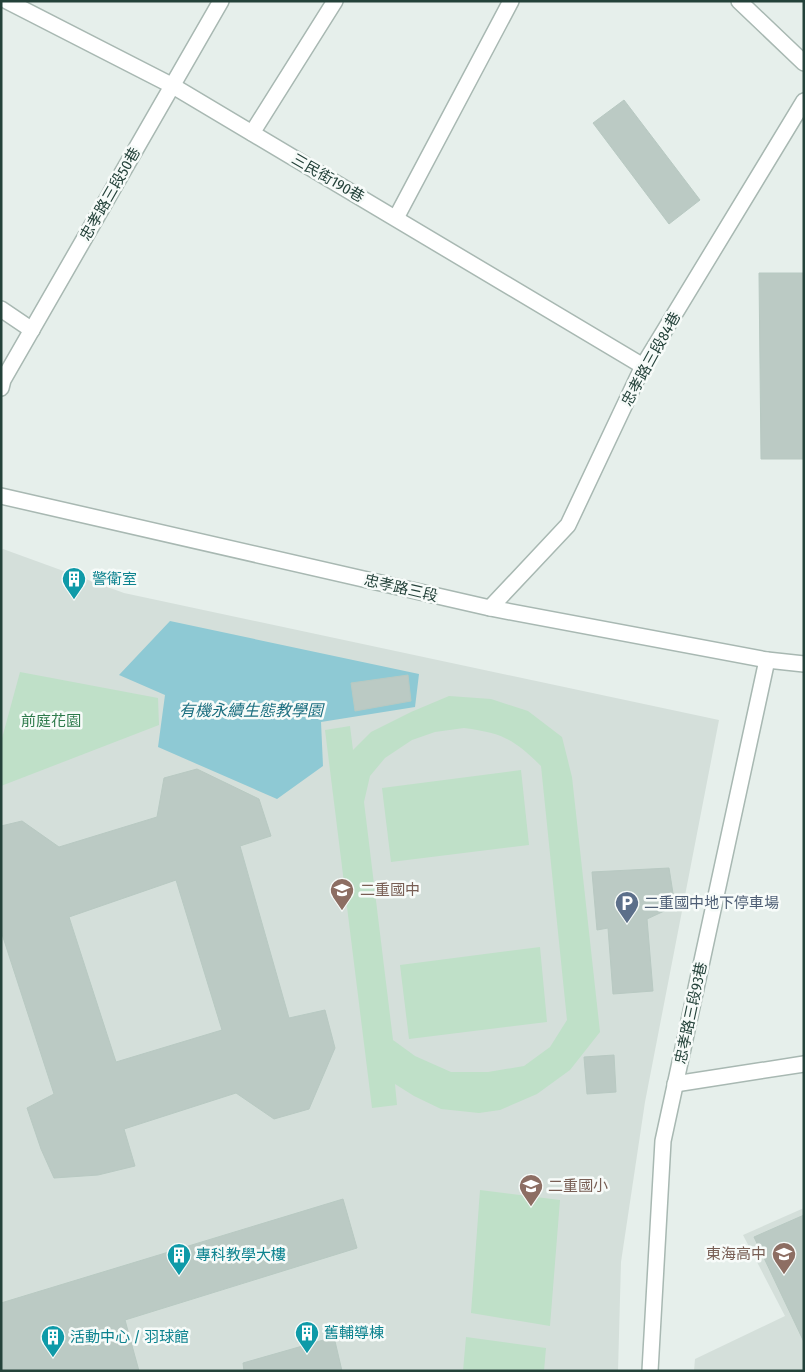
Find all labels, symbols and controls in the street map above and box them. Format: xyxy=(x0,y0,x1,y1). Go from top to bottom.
street label: 忠孝路三段50巷 xyxy=(76,144,144,244)
street label: 三民街190巷 xyxy=(288,150,368,206)
street label: 忠孝路三段84巷 xyxy=(618,309,684,409)
building icon: 警衛室 xyxy=(61,566,87,600)
place label: 警衛室 xyxy=(92,570,137,588)
street label: 忠孝路三段 xyxy=(362,571,440,605)
water label: 有機永續生態教學園 xyxy=(179,701,325,720)
park label: 前庭花園 xyxy=(21,712,81,730)
school or university icon: 二重國中 xyxy=(329,877,355,911)
place label: 二重國中 xyxy=(360,881,420,899)
parking icon: 二重國中地下停車場 xyxy=(614,890,640,924)
place label: 二重國中地下停車場 xyxy=(644,894,779,912)
street label: 忠孝路三段93巷 xyxy=(671,960,711,1066)
school or university icon: 二重國小 xyxy=(518,1173,544,1207)
place label: 二重國小 xyxy=(548,1177,608,1195)
school or university icon: 東海高中 xyxy=(771,1241,797,1275)
building icon: 專科教學大樓 xyxy=(166,1242,192,1276)
place label: 東海高中 xyxy=(706,1245,766,1263)
place label: 專科教學大樓 xyxy=(196,1246,286,1264)
building icon: 舊輔導棟 xyxy=(294,1320,320,1354)
building icon: 活動中心 / 羽球館 xyxy=(40,1324,66,1358)
place label: 舊輔導棟 xyxy=(324,1324,384,1342)
place label: 活動中心 / 羽球館 xyxy=(70,1328,189,1346)

